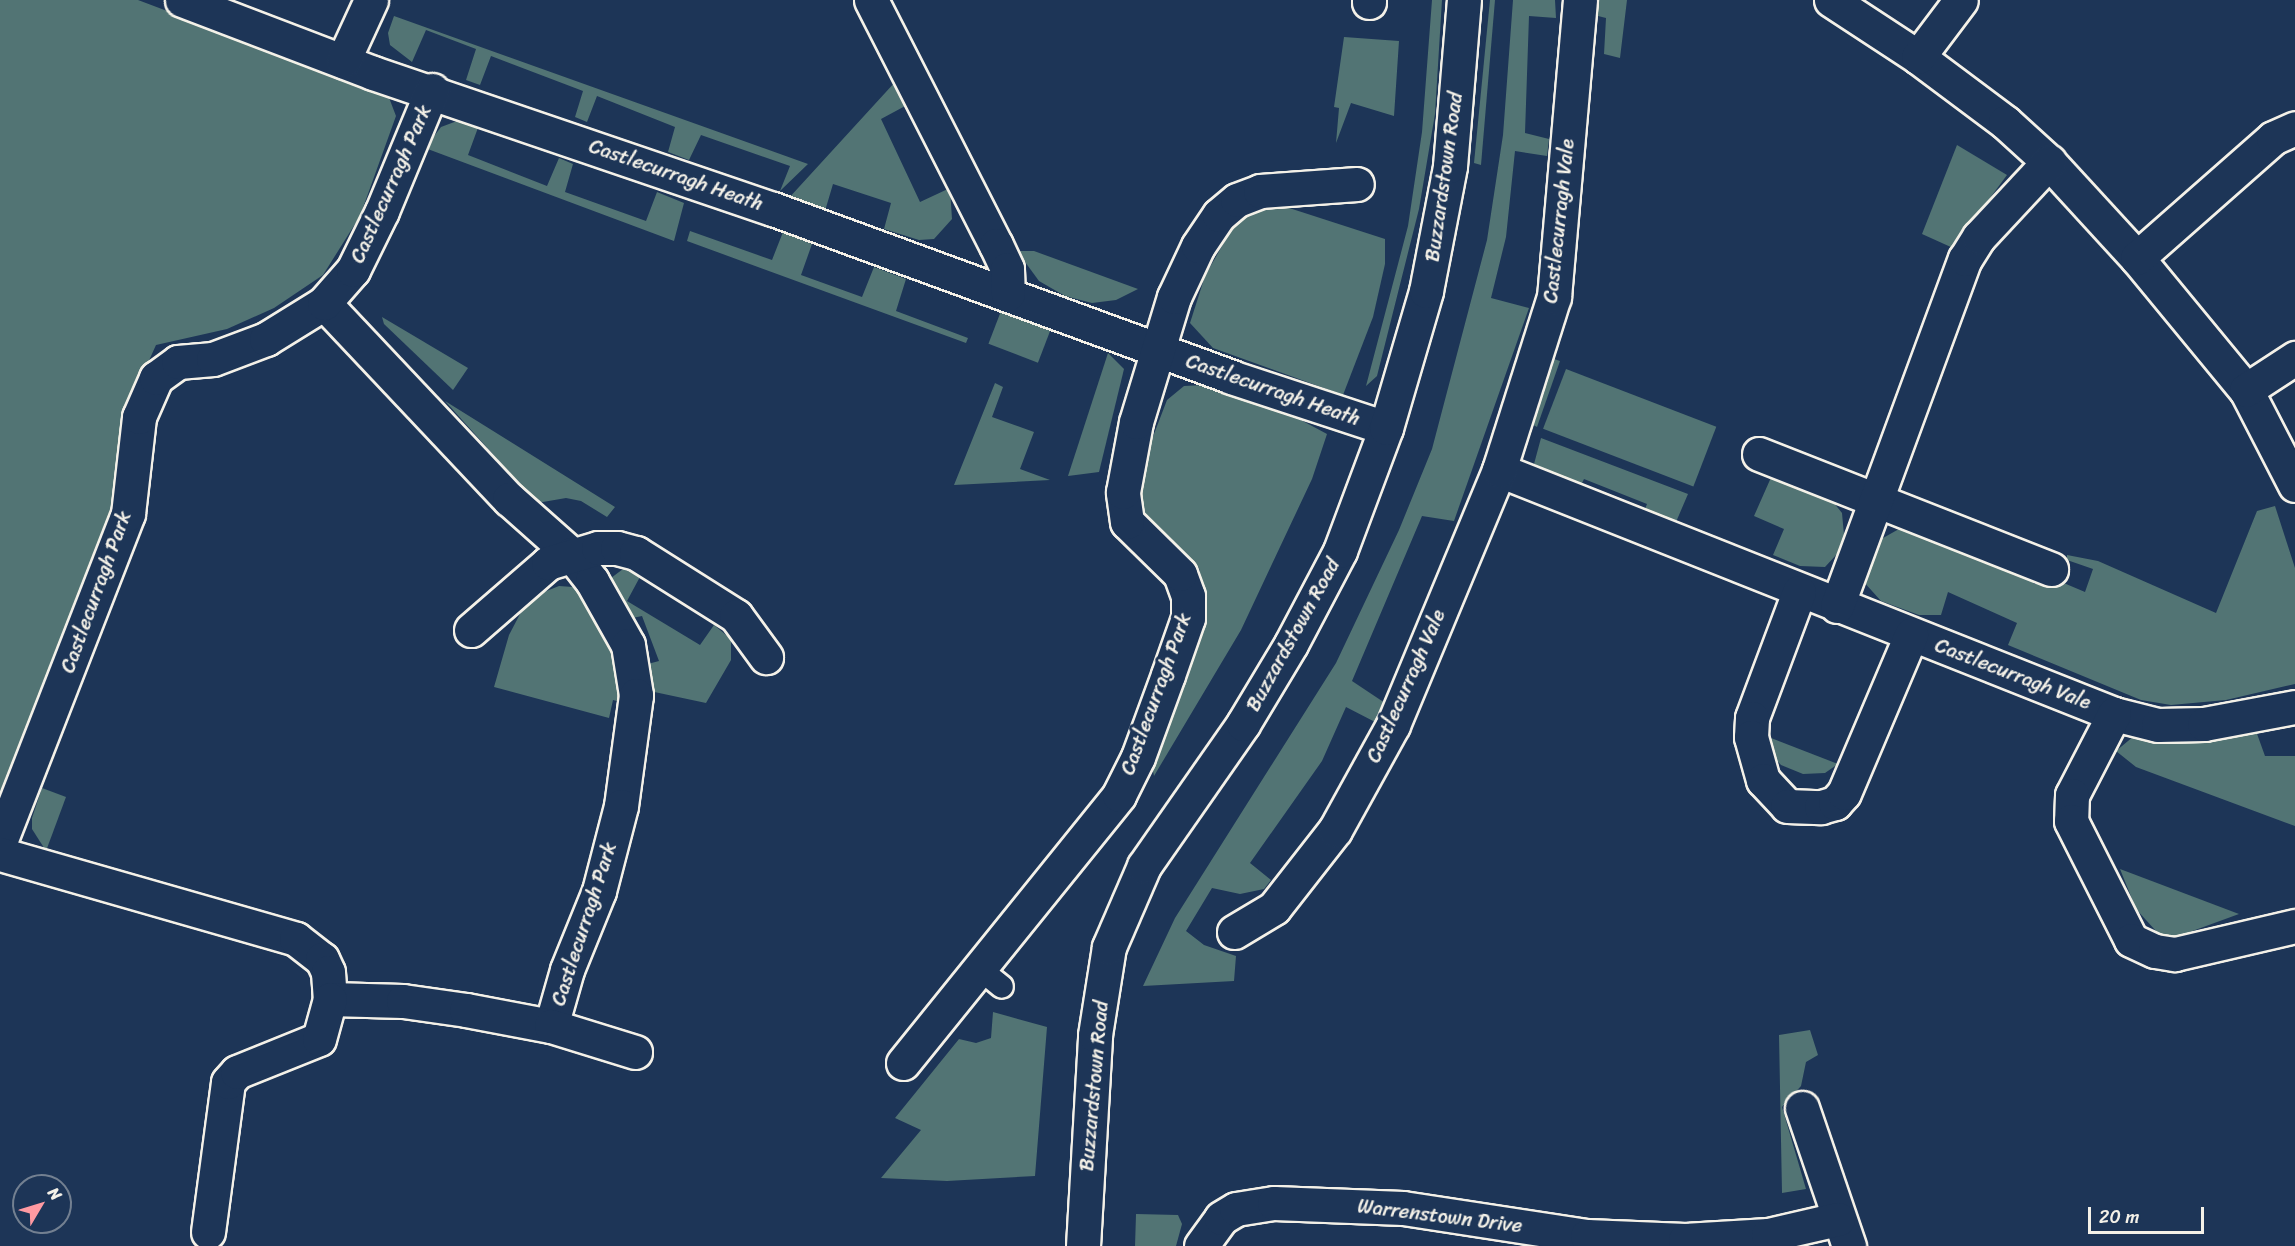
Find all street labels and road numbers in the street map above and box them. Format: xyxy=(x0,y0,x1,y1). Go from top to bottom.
street label: Buzzardstown Road xyxy=(1420,91,1468,263)
street label: Castlecurragh Park xyxy=(345,101,437,267)
street label: Castlecurragh Heath xyxy=(586,134,766,216)
street label: Castlecurragh Vale xyxy=(1538,137,1580,305)
street label: Castlecurragh Heath xyxy=(1183,349,1363,431)
street label: Castlecurragh Park xyxy=(56,508,136,676)
street label: Buzzardstown Road xyxy=(1241,554,1345,716)
street label: Castlecurragh Vale xyxy=(1361,605,1451,767)
street label: Castlecurragh Park xyxy=(1116,610,1196,778)
street label: Castlecurragh Vale xyxy=(1931,633,2095,715)
street label: Castlecurragh Park xyxy=(546,839,622,1009)
street label: Buzzardstown Road xyxy=(1075,1000,1113,1172)
street label: Warrenstown Drive xyxy=(1356,1194,1524,1238)

